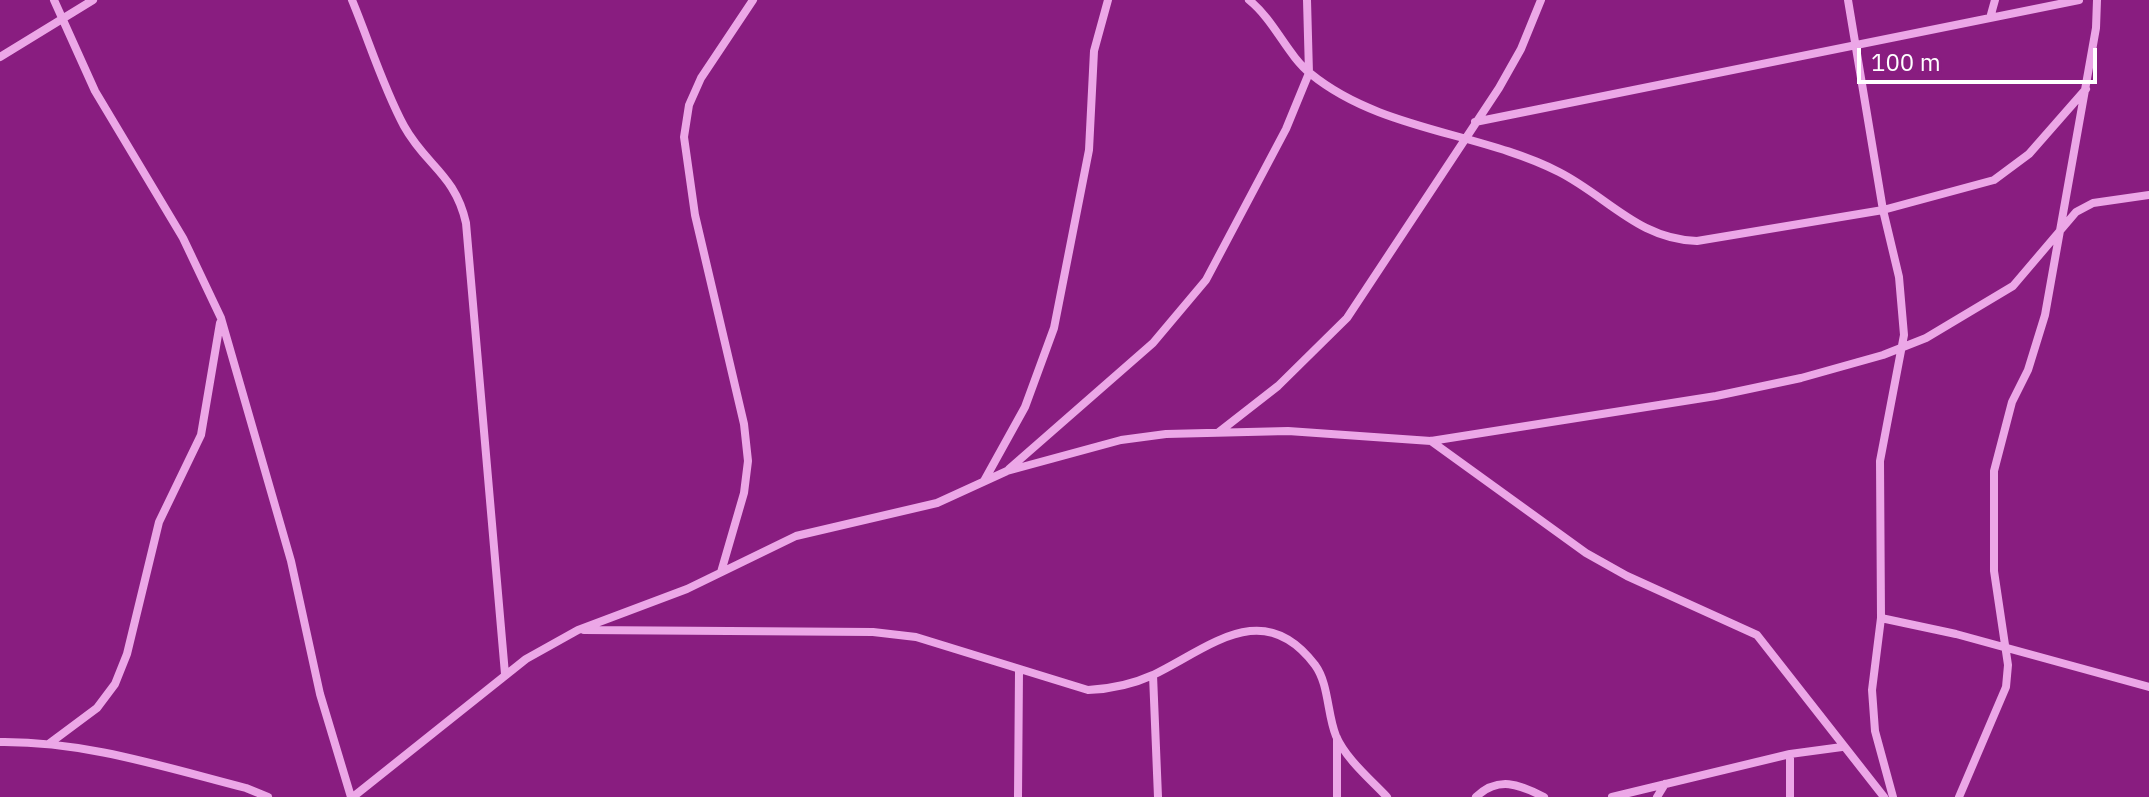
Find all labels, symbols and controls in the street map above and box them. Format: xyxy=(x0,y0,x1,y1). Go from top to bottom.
scale bar xyxy=(1861,32,2101,82)
text: 100 m xyxy=(1871,46,1941,78)

